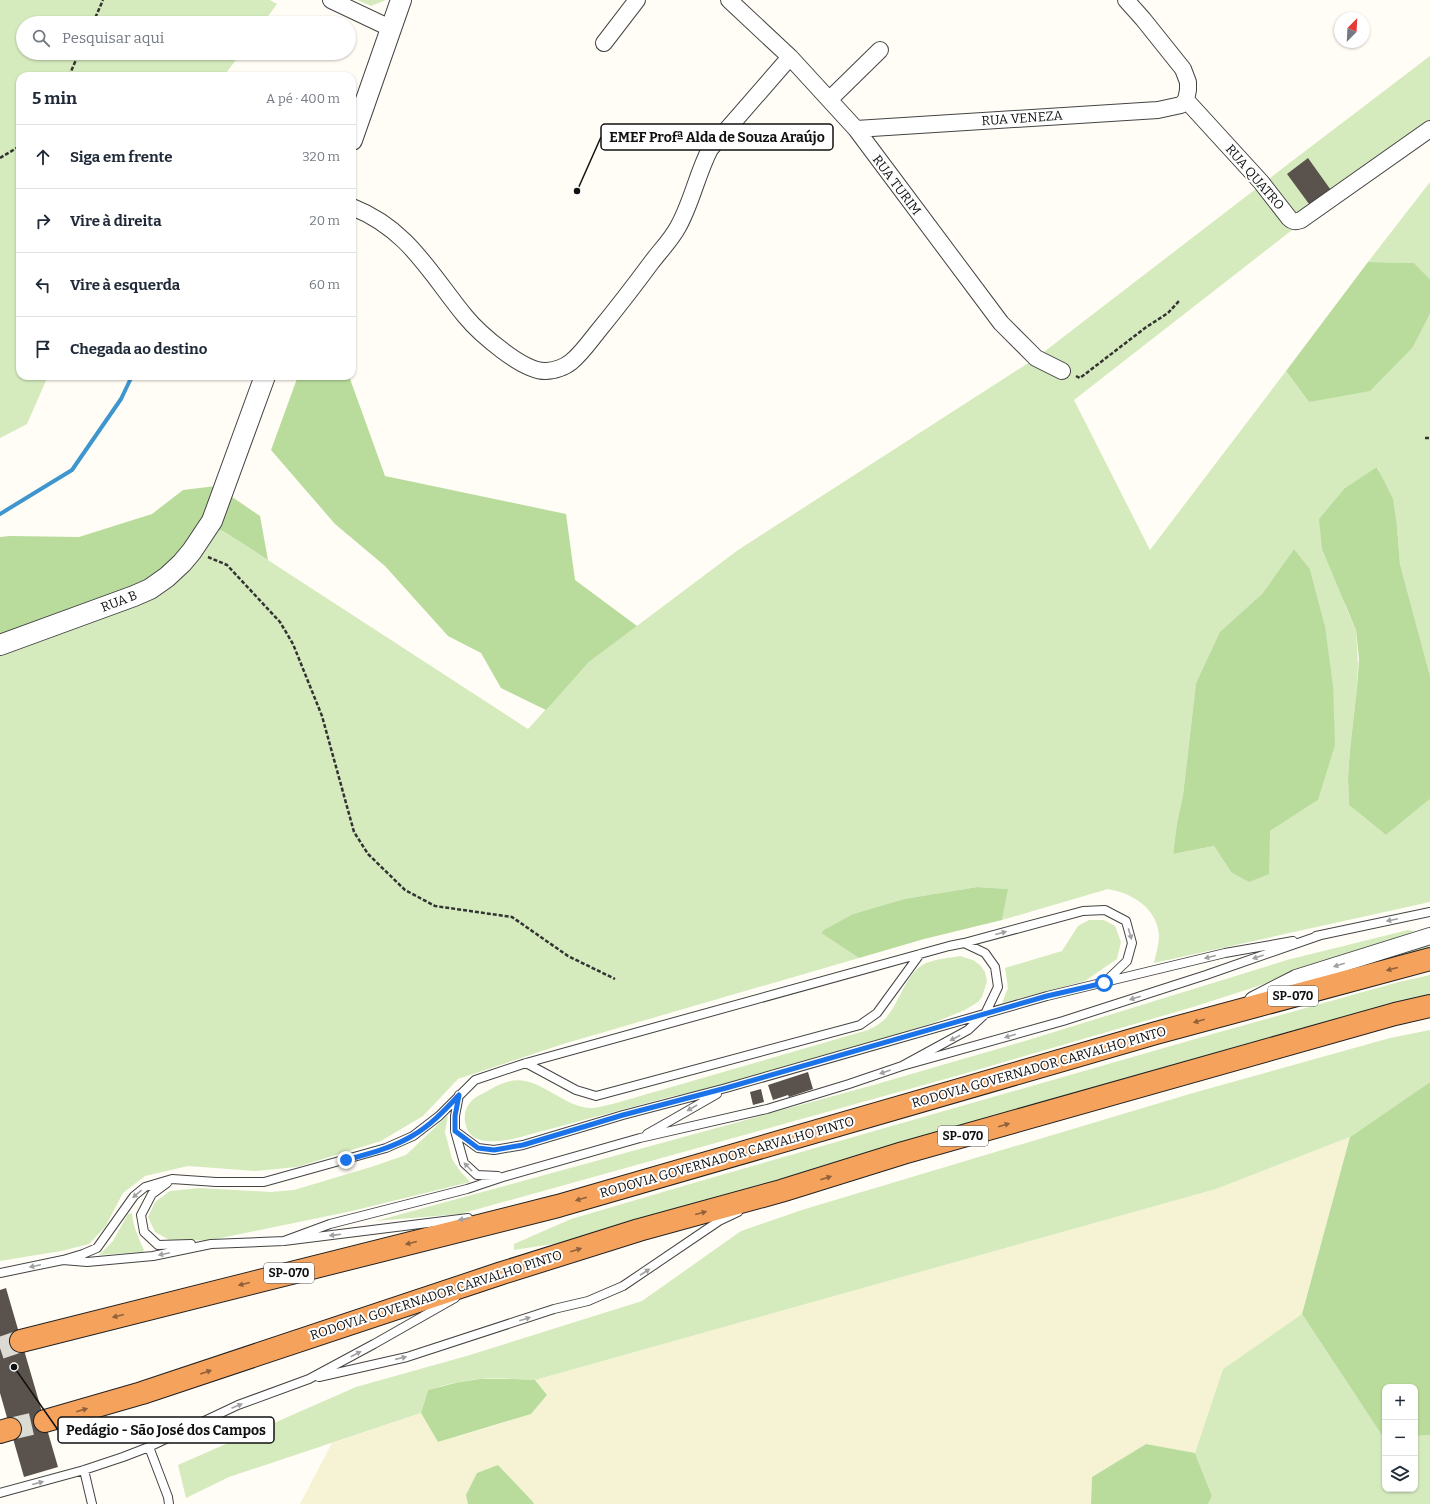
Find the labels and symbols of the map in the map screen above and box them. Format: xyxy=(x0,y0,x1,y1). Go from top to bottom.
north arrow xyxy=(1334,12,1370,48)
street label: RUA VENEZA xyxy=(981,108,1064,128)
callout: EMEF Profª Alda de Souza Araújo xyxy=(601,124,833,150)
text: EMEF Profª Alda de Souza Araújo xyxy=(609,129,825,146)
street label: RUA QUATRO xyxy=(1223,141,1287,213)
street label: RUA TURIM xyxy=(870,152,924,218)
street label: RUA B xyxy=(99,587,139,615)
one-way arrow xyxy=(1386,918,1398,924)
one-way arrow xyxy=(1127,928,1133,940)
one-way arrow xyxy=(995,929,1008,935)
one-way arrow xyxy=(1203,954,1215,960)
one-way arrow xyxy=(1252,954,1264,960)
one-way arrow xyxy=(1333,962,1345,968)
one-way arrow xyxy=(1386,966,1398,972)
route start xyxy=(1095,974,1113,992)
road number: SP-070 xyxy=(1268,986,1318,1006)
one-way arrow xyxy=(1128,995,1140,1001)
one-way arrow xyxy=(1193,1018,1205,1024)
street label: RODOVIA GOVERNADOR CARVALHO PINTO xyxy=(910,1023,1168,1111)
one-way arrow xyxy=(1004,1033,1016,1039)
one-way arrow xyxy=(949,1034,961,1041)
one-way arrow xyxy=(879,1069,891,1075)
one-way arrow xyxy=(686,1104,698,1111)
street label: RODOVIA GOVERNADOR CARVALHO PINTO xyxy=(598,1113,856,1201)
one-way arrow xyxy=(998,1122,1010,1128)
road number: SP-070 xyxy=(938,1126,988,1146)
route end xyxy=(337,1151,355,1169)
one-way arrow xyxy=(463,1162,473,1172)
one-way arrow xyxy=(820,1174,832,1180)
one-way arrow xyxy=(132,1189,142,1199)
one-way arrow xyxy=(575,1196,587,1202)
one-way arrow xyxy=(695,1210,707,1216)
one-way arrow xyxy=(458,1216,470,1222)
one-way arrow xyxy=(329,1232,341,1238)
one-way arrow xyxy=(405,1240,417,1246)
street label: RODOVIA GOVERNADOR CARVALHO PINTO xyxy=(308,1247,564,1343)
one-way arrow xyxy=(570,1247,582,1253)
one-way arrow xyxy=(158,1251,170,1257)
one-way arrow xyxy=(29,1263,41,1269)
road number: SP-070 xyxy=(264,1263,314,1283)
one-way arrow xyxy=(640,1268,650,1276)
one-way arrow xyxy=(238,1282,251,1288)
one-way arrow xyxy=(112,1313,124,1319)
one-way arrow xyxy=(519,1316,531,1322)
one-way arrow xyxy=(350,1351,362,1357)
one-way arrow xyxy=(395,1355,407,1361)
one-way arrow xyxy=(200,1368,212,1374)
one-way arrow xyxy=(232,1403,244,1409)
one-way arrow xyxy=(76,1407,88,1413)
callout: Pedágio - São José dos Campos xyxy=(58,1417,274,1443)
text: Pedágio - São José dos Campos xyxy=(66,1422,266,1439)
one-way arrow xyxy=(32,1480,44,1486)

